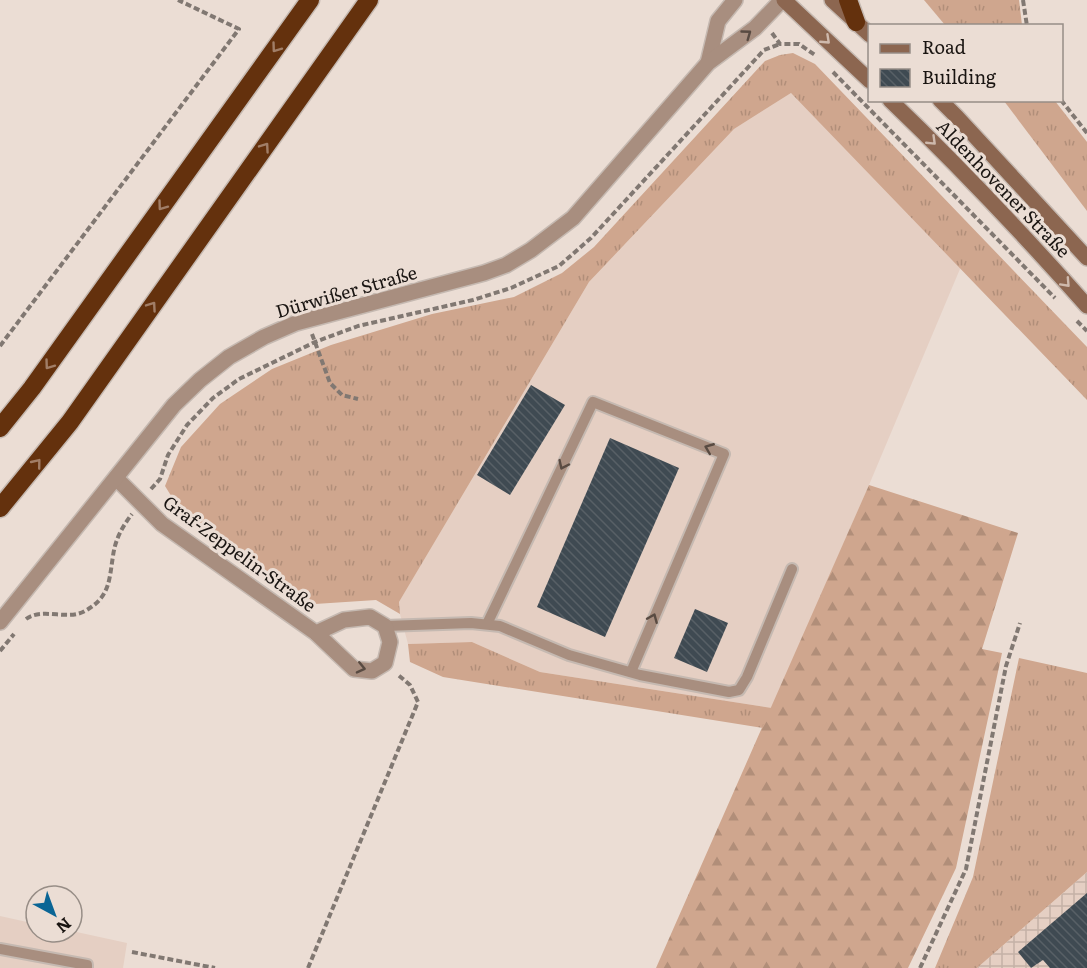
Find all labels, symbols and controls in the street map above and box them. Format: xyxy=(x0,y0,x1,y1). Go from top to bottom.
legend xyxy=(868,24,1063,102)
one-way arrow xyxy=(741,30,752,41)
one-way arrow xyxy=(819,33,830,44)
text: Road xyxy=(922,33,966,60)
one-way arrow xyxy=(272,41,283,52)
text: Building xyxy=(922,63,997,90)
street label: Aldenhovener Straße xyxy=(931,113,1077,263)
one-way arrow xyxy=(925,133,936,144)
one-way arrow xyxy=(258,142,269,153)
one-way arrow xyxy=(158,200,169,211)
street label: Dürwißer Straße xyxy=(272,258,420,324)
one-way arrow xyxy=(1059,276,1070,286)
one-way arrow xyxy=(145,301,156,312)
one-way arrow xyxy=(45,358,56,369)
one-way arrow xyxy=(704,443,715,455)
one-way arrow xyxy=(29,459,40,470)
one-way arrow xyxy=(558,459,570,470)
street label: Graf-Zeppelin-Straße xyxy=(158,488,322,618)
one-way arrow xyxy=(646,614,658,625)
one-way arrow xyxy=(356,661,366,674)
north arrow xyxy=(24,884,84,944)
text: N xyxy=(52,913,77,940)

